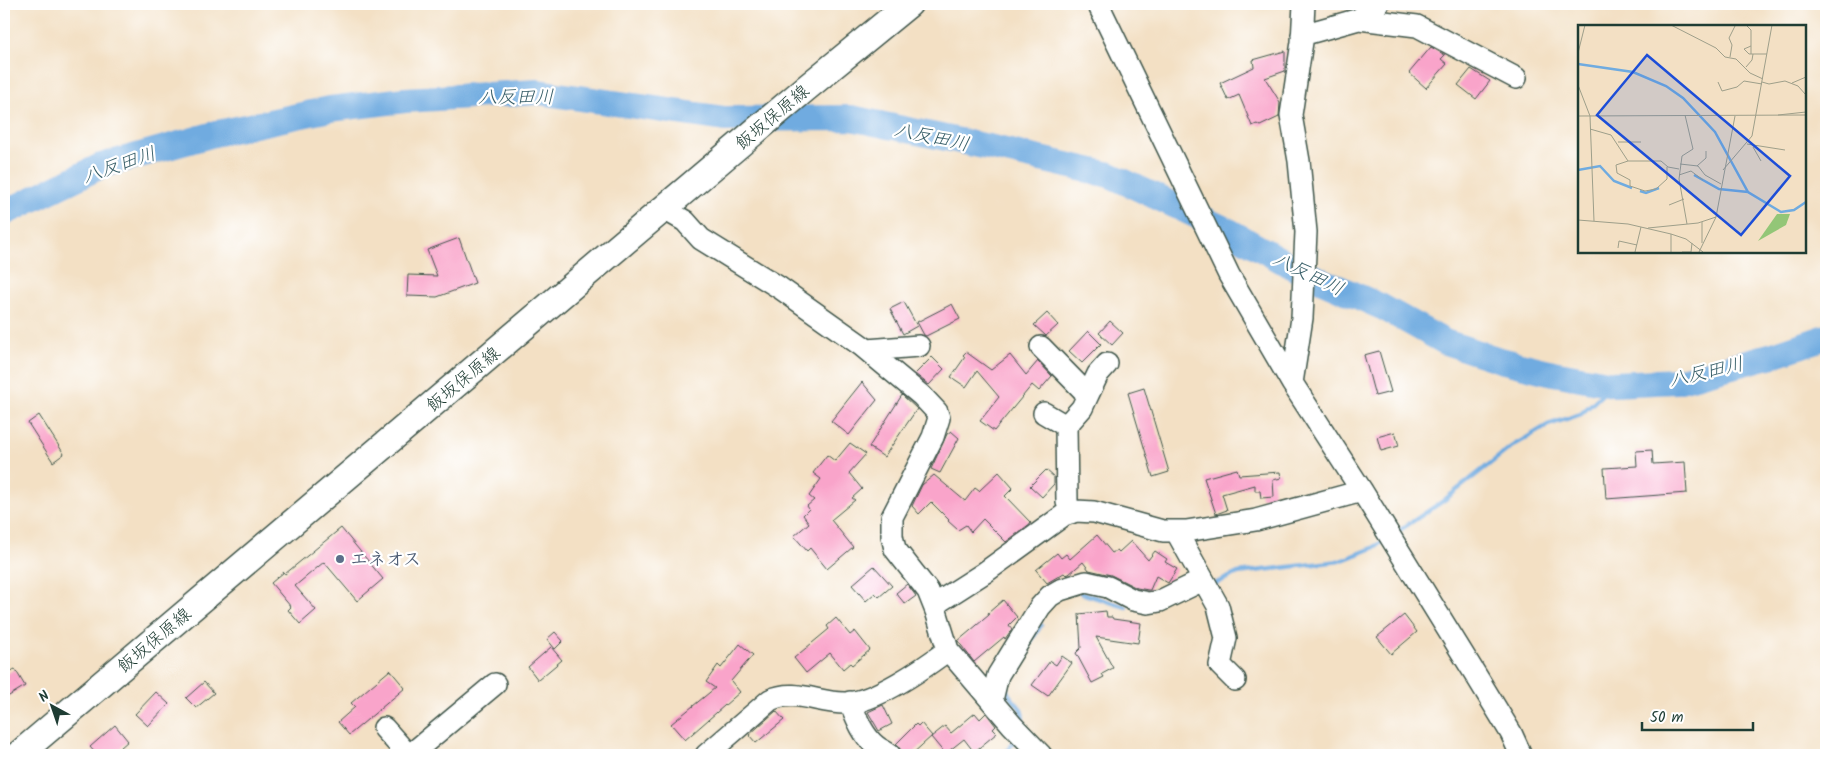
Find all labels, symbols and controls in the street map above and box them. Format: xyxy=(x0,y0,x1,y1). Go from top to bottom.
inset map xyxy=(1578,25,1805,252)
street label: 飯坂保原線 xyxy=(729,78,817,158)
water label: 八反田川 xyxy=(478,83,554,113)
water label: 八反田川 xyxy=(891,115,972,161)
water label: 八反田川 xyxy=(79,139,160,192)
water label: 八反田川 xyxy=(1267,245,1349,305)
street label: 飯坂保原線 xyxy=(420,340,508,420)
water label: 八反田川 xyxy=(1666,350,1747,396)
place label: エネオス xyxy=(350,546,421,575)
marker: エネオス xyxy=(334,553,346,565)
street label: 飯坂保原線 xyxy=(111,601,199,681)
north arrow xyxy=(28,682,78,732)
text: N xyxy=(34,685,55,708)
scale bar xyxy=(1642,699,1754,731)
text: 50 m xyxy=(1650,706,1684,730)

